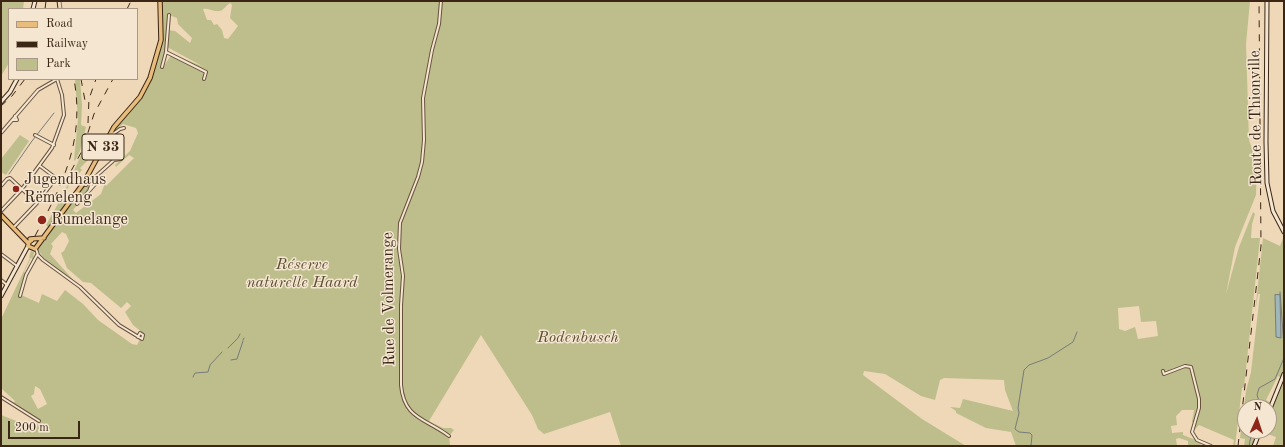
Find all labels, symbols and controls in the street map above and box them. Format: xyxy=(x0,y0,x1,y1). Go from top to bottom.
legend xyxy=(8,8,138,80)
text: Road xyxy=(46,18,73,30)
text: Railway xyxy=(46,38,88,50)
street label: Route de Thionville xyxy=(1245,50,1267,186)
text: Park xyxy=(46,58,71,70)
road number: N 33 xyxy=(82,134,124,160)
place label: Jugendhaus Rëmeleng xyxy=(24,170,106,208)
marker: Jugendhaus Rëmeleng xyxy=(11,184,21,194)
place label: Rumelange xyxy=(51,210,128,230)
marker: Rumelange xyxy=(36,214,48,226)
street label: Rue de Volmerange xyxy=(378,232,400,366)
park label: Réserve naturelle Haard xyxy=(246,255,358,293)
park label: Rodenbusch xyxy=(537,328,619,348)
north arrow xyxy=(1237,399,1277,439)
text: N xyxy=(1253,402,1262,413)
scale bar xyxy=(10,413,82,439)
text: 200 m xyxy=(15,422,49,434)

